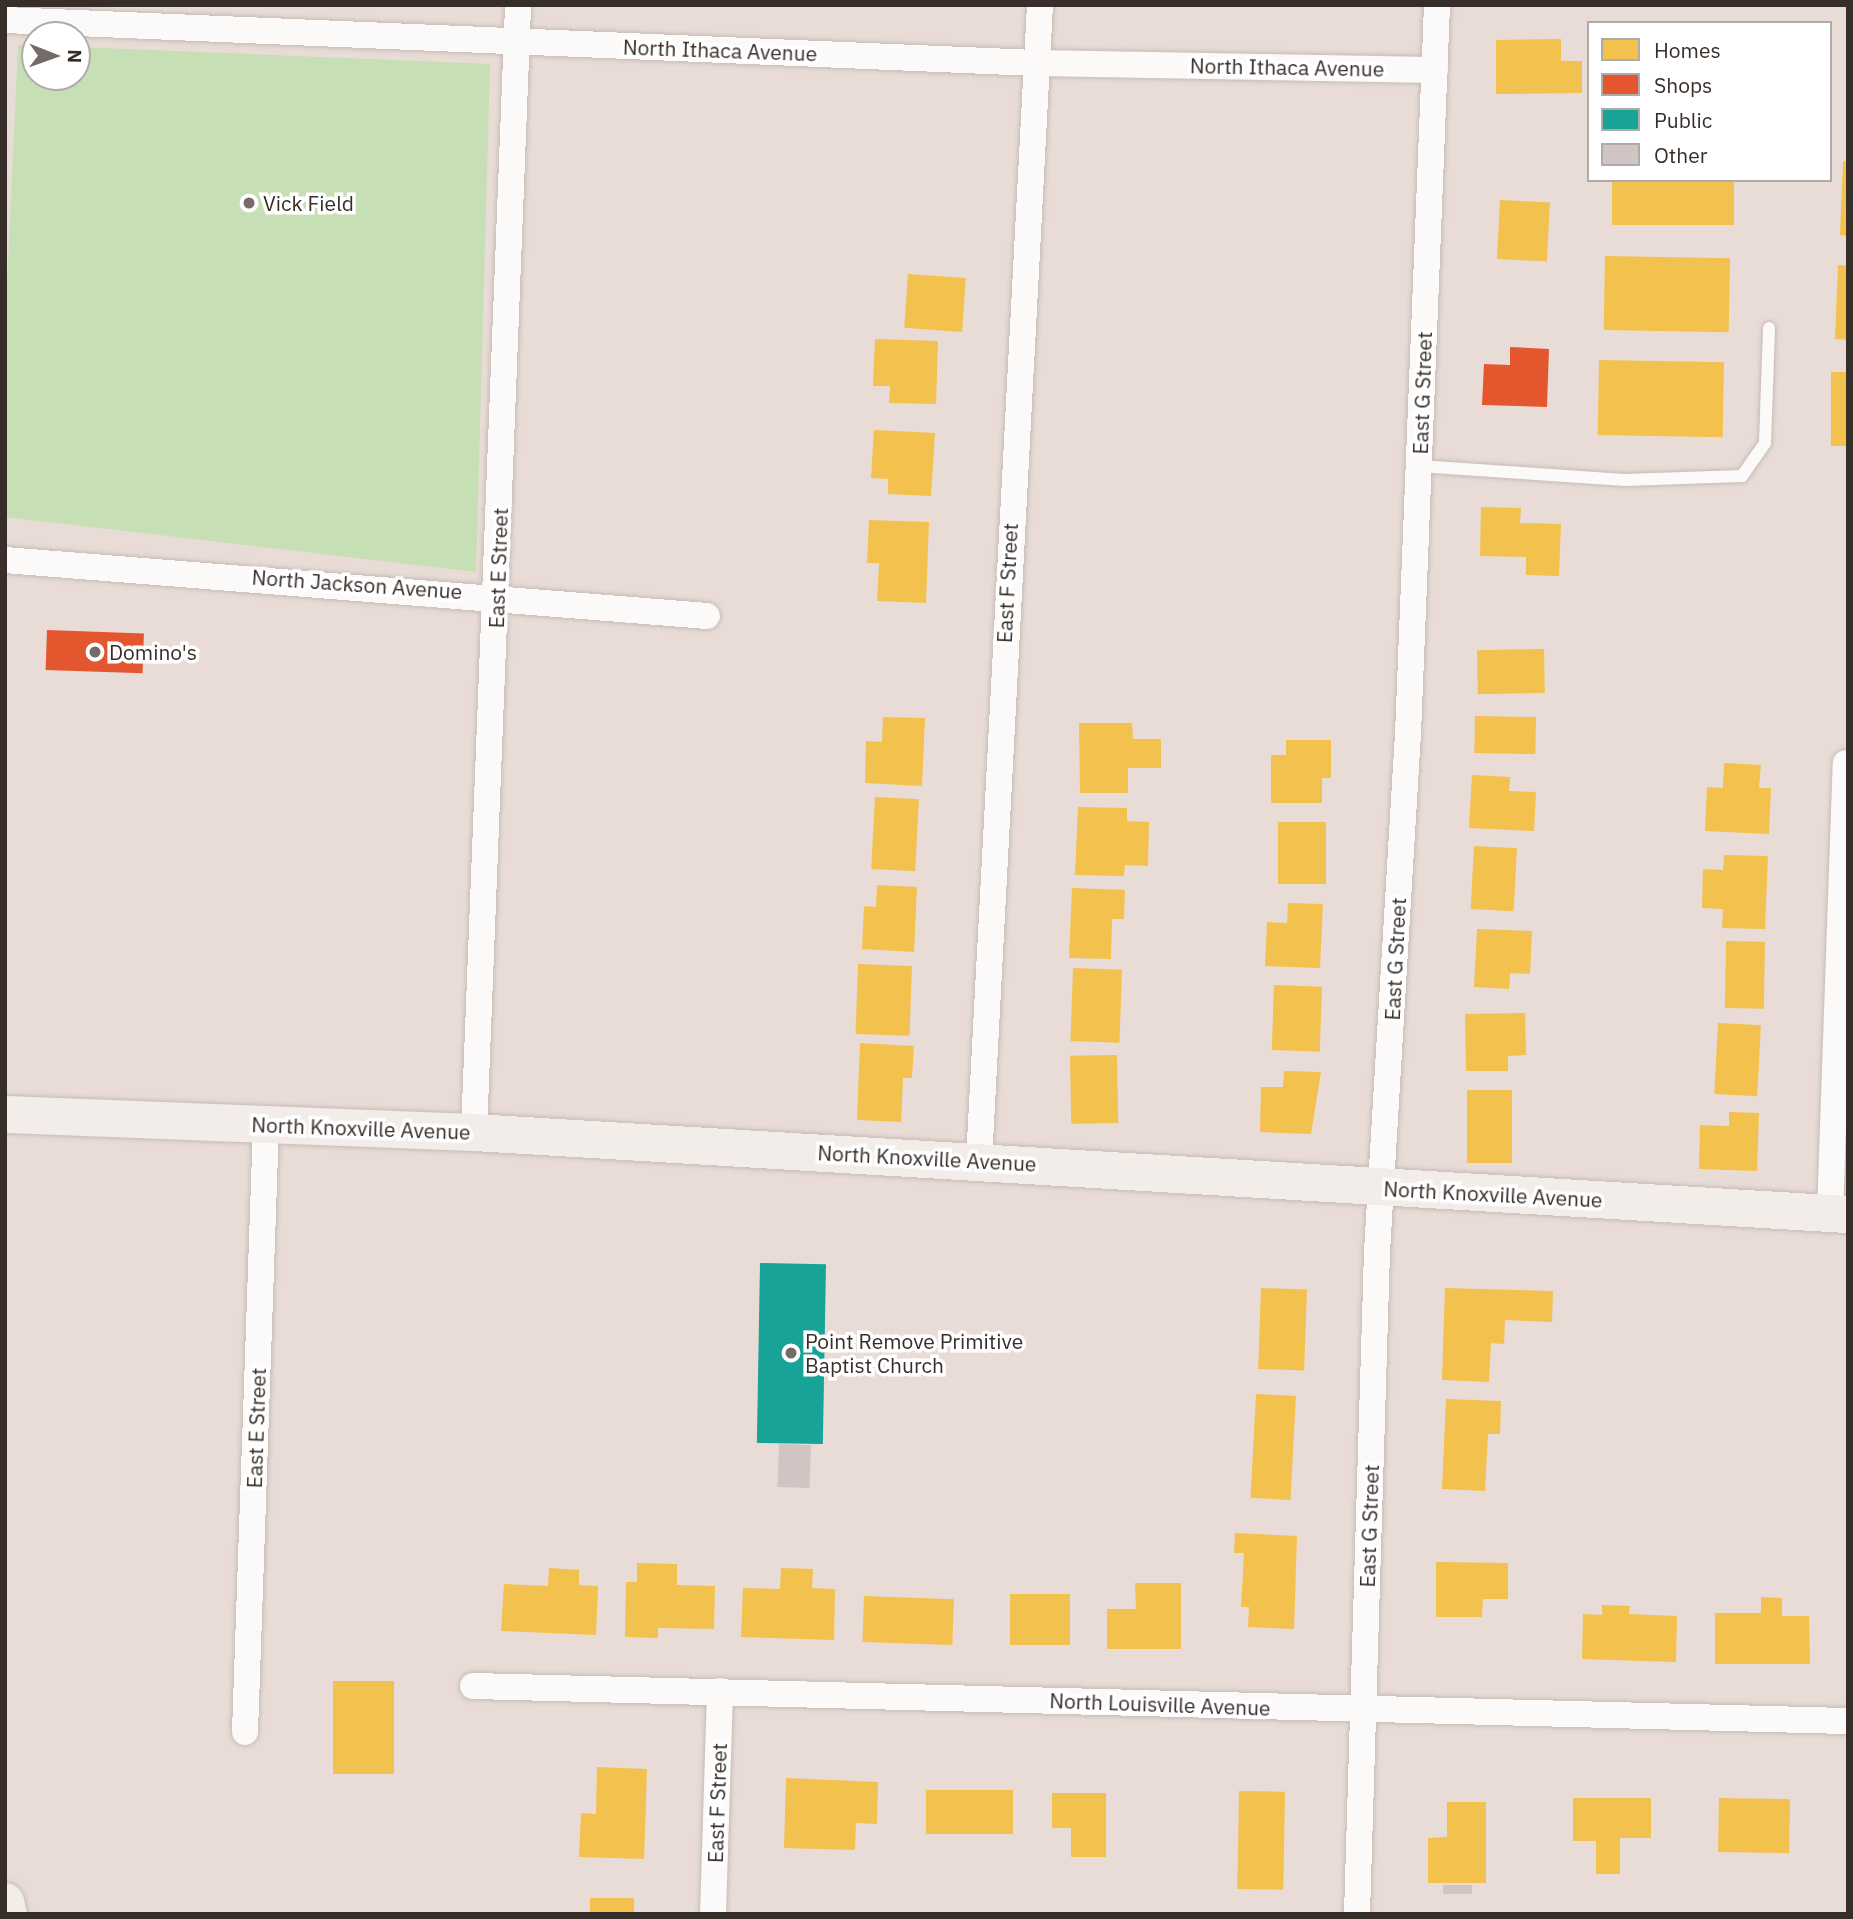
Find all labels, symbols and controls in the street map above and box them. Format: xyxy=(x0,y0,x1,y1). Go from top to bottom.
north arrow xyxy=(21,21,91,91)
legend xyxy=(1587,21,1832,182)
street label: North Ithaca Avenue xyxy=(622,34,818,66)
text: Homes xyxy=(1654,36,1721,64)
text: N xyxy=(63,49,87,63)
street label: North Ithaca Avenue xyxy=(1190,53,1384,81)
text: Shops xyxy=(1654,71,1712,99)
text: Public xyxy=(1654,106,1712,134)
text: Other xyxy=(1654,141,1707,169)
place label: Vick Field xyxy=(263,190,354,216)
marker: Vick Field xyxy=(241,195,257,211)
street label: East G Street xyxy=(1407,331,1437,455)
street label: East E Street xyxy=(483,507,513,629)
street label: East F Street xyxy=(991,522,1023,644)
street label: North Jackson Avenue xyxy=(251,564,463,604)
place label: Domino's xyxy=(109,639,197,665)
marker: Domino's xyxy=(87,644,103,660)
street label: East G Street xyxy=(1379,897,1411,1021)
street label: North Knoxville Avenue xyxy=(251,1112,471,1144)
street label: North Knoxville Avenue xyxy=(817,1140,1037,1176)
street label: North Knoxville Avenue xyxy=(1383,1176,1603,1212)
place label: Point Remove Primitive Baptist Church xyxy=(805,1328,1023,1378)
marker: Point Remove Primitive Baptist Church xyxy=(783,1345,799,1361)
street label: East E Street xyxy=(241,1367,271,1489)
street label: East G Street xyxy=(1354,1464,1384,1588)
street label: North Louisville Avenue xyxy=(1049,1688,1271,1720)
street label: East F Street xyxy=(702,1743,732,1863)

